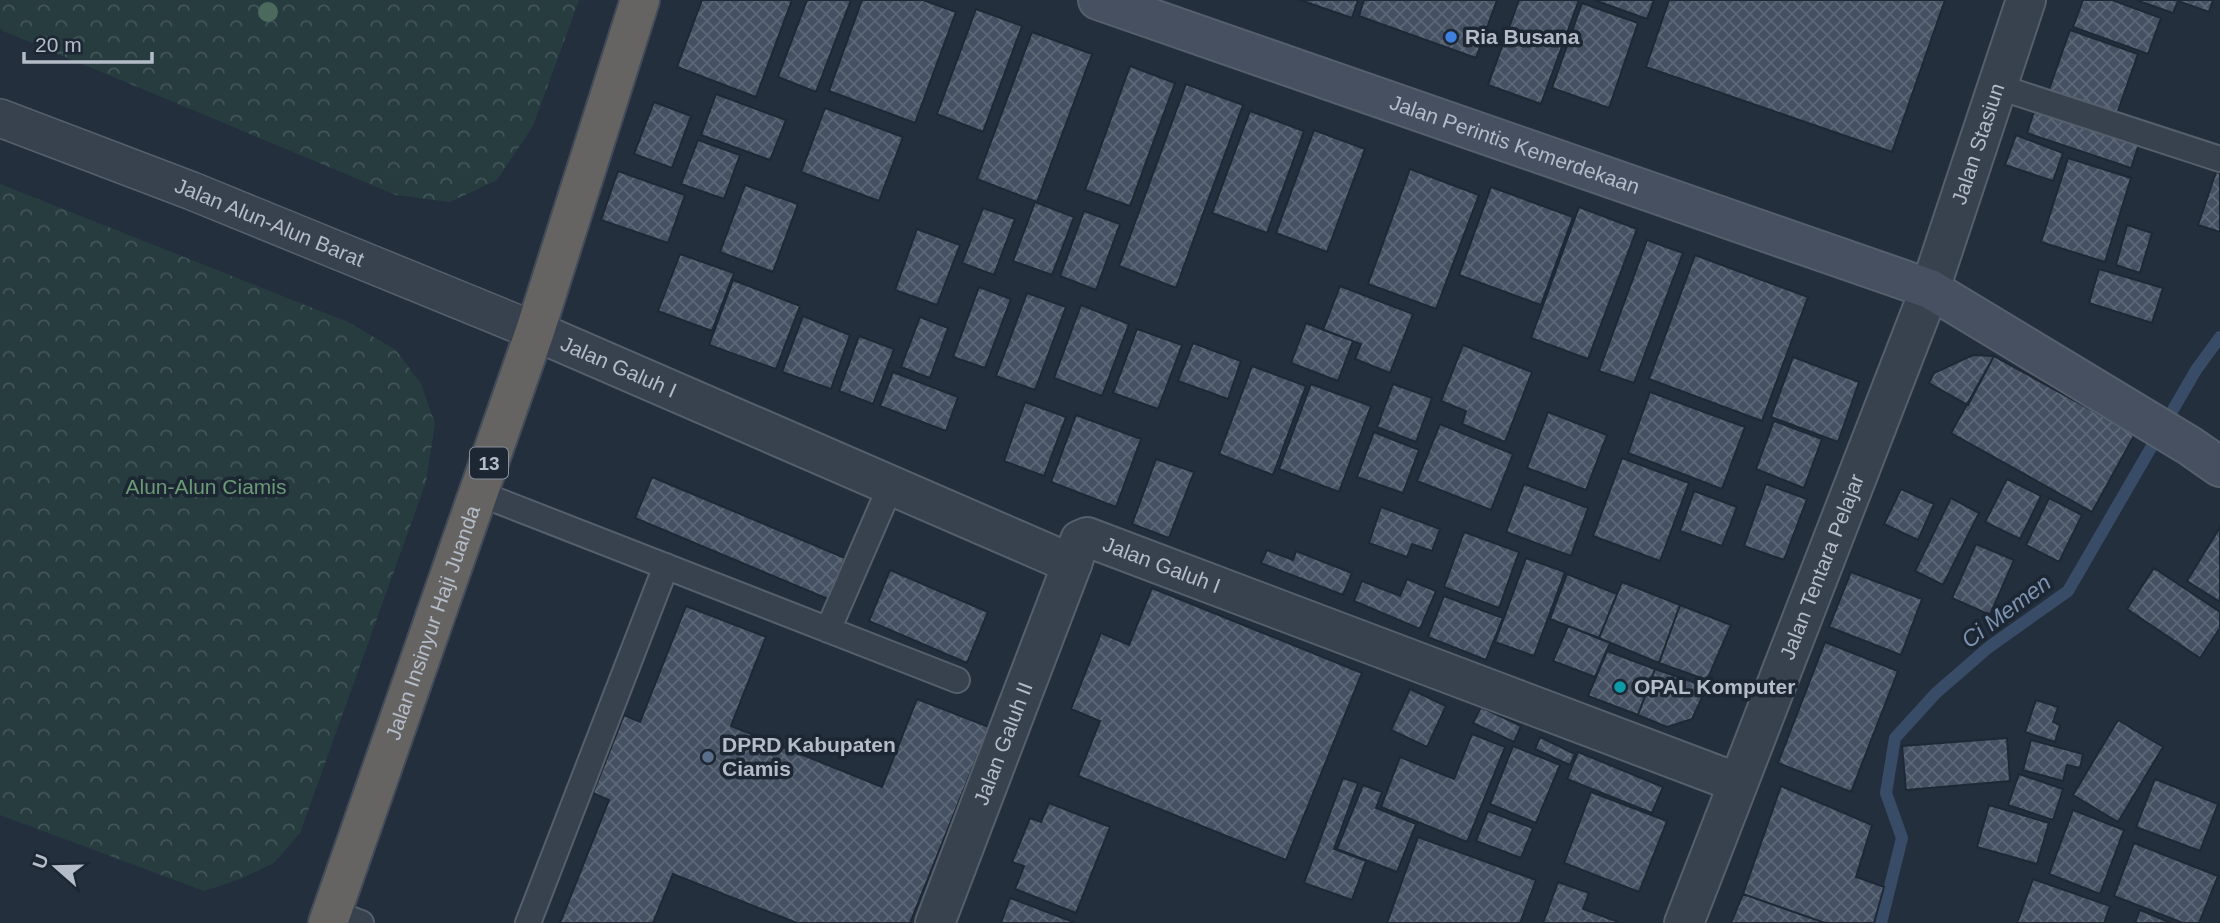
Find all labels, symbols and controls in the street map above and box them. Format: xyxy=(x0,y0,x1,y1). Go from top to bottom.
scale bar xyxy=(24,21,152,65)
place label: Ria Busana xyxy=(1465,25,1580,48)
marker: Ria Busana xyxy=(1443,29,1459,45)
text: 20 m xyxy=(35,33,82,56)
street label: Jalan Stasiun xyxy=(1947,80,2009,207)
street label: Jalan Perintis Kemerdekaan xyxy=(1387,90,1643,198)
street label: Jalan Alun-Alun Barat xyxy=(172,174,368,271)
street label: Jalan Galuh I xyxy=(557,332,680,402)
road number: 13 xyxy=(470,447,508,478)
street label: Jalan Tentara Pelajar xyxy=(1775,471,1868,663)
park label: Alun-Alun Ciamis xyxy=(125,475,287,498)
street label: Jalan Insinyur Haji Juanda xyxy=(381,502,484,743)
street label: Jalan Galuh I xyxy=(1100,532,1224,597)
water label: Ci Memen xyxy=(1956,569,2056,653)
place label: OPAL Komputer xyxy=(1634,675,1795,698)
street label: Jalan Galuh II xyxy=(969,679,1037,808)
marker: OPAL Komputer xyxy=(1612,679,1628,695)
place label: DPRD Kabupaten Ciamis xyxy=(722,733,896,780)
marker: DPRD Kabupaten Ciamis xyxy=(700,749,716,765)
north arrow xyxy=(21,832,91,902)
text: U xyxy=(28,851,53,871)

